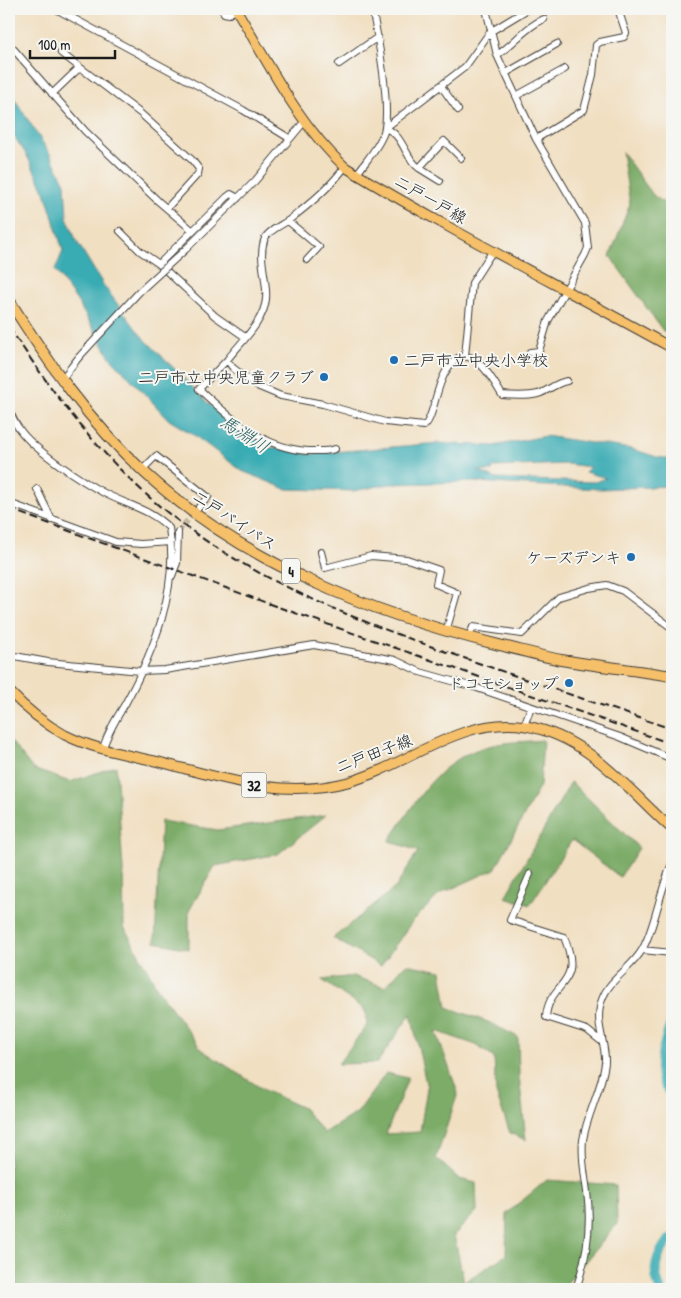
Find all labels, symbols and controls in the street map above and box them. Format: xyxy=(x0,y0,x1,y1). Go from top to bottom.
scale bar xyxy=(30,28,115,60)
text: 100 m xyxy=(38,34,71,55)
street label: 二戸一戸線 xyxy=(391,169,471,229)
place label: 二戸市立中央小学校 xyxy=(404,349,548,371)
marker: 二戸市立中央小学校 xyxy=(388,354,400,366)
place label: 二戸市立中央児童クラブ xyxy=(138,366,314,388)
marker: 二戸市立中央児童クラブ xyxy=(318,371,330,383)
water label: 馬淵川 xyxy=(216,409,274,459)
street label: 二戸バイパス xyxy=(189,485,281,555)
place label: ケーズデンキ xyxy=(526,546,621,568)
marker: ケーズデンキ xyxy=(625,551,637,563)
road number: 4 xyxy=(282,558,300,584)
place label: ドコモショップ xyxy=(448,672,559,694)
marker: ドコモショップ xyxy=(563,677,575,689)
street label: 二戸田子線 xyxy=(333,728,415,778)
road number: 32 xyxy=(242,772,266,798)

